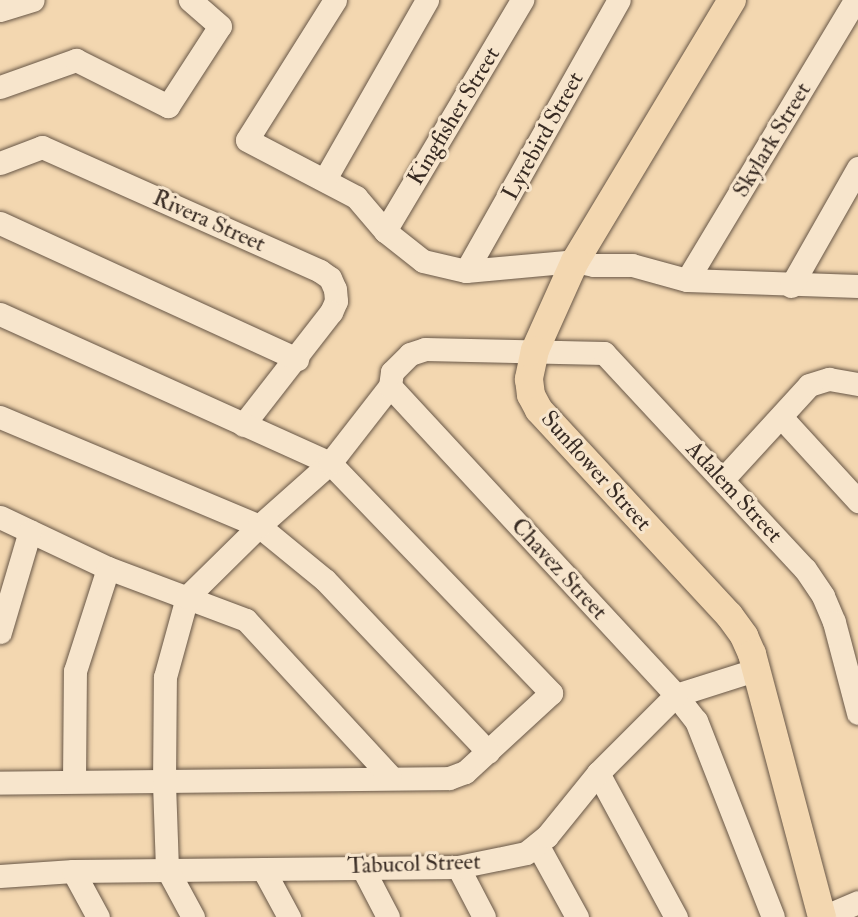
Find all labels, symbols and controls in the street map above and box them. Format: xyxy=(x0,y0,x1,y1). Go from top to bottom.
street label: Kingfisher Street xyxy=(402,42,506,190)
street label: Lyrebird Street xyxy=(496,67,590,205)
street label: Skylark Street xyxy=(727,78,817,202)
street label: Rivera Street xyxy=(149,184,269,258)
street label: Sunflower Street xyxy=(535,405,657,537)
street label: Adalem Street xyxy=(680,435,788,549)
street label: Chavez Street xyxy=(505,513,613,625)
street label: Tabucol Street xyxy=(347,848,481,880)

